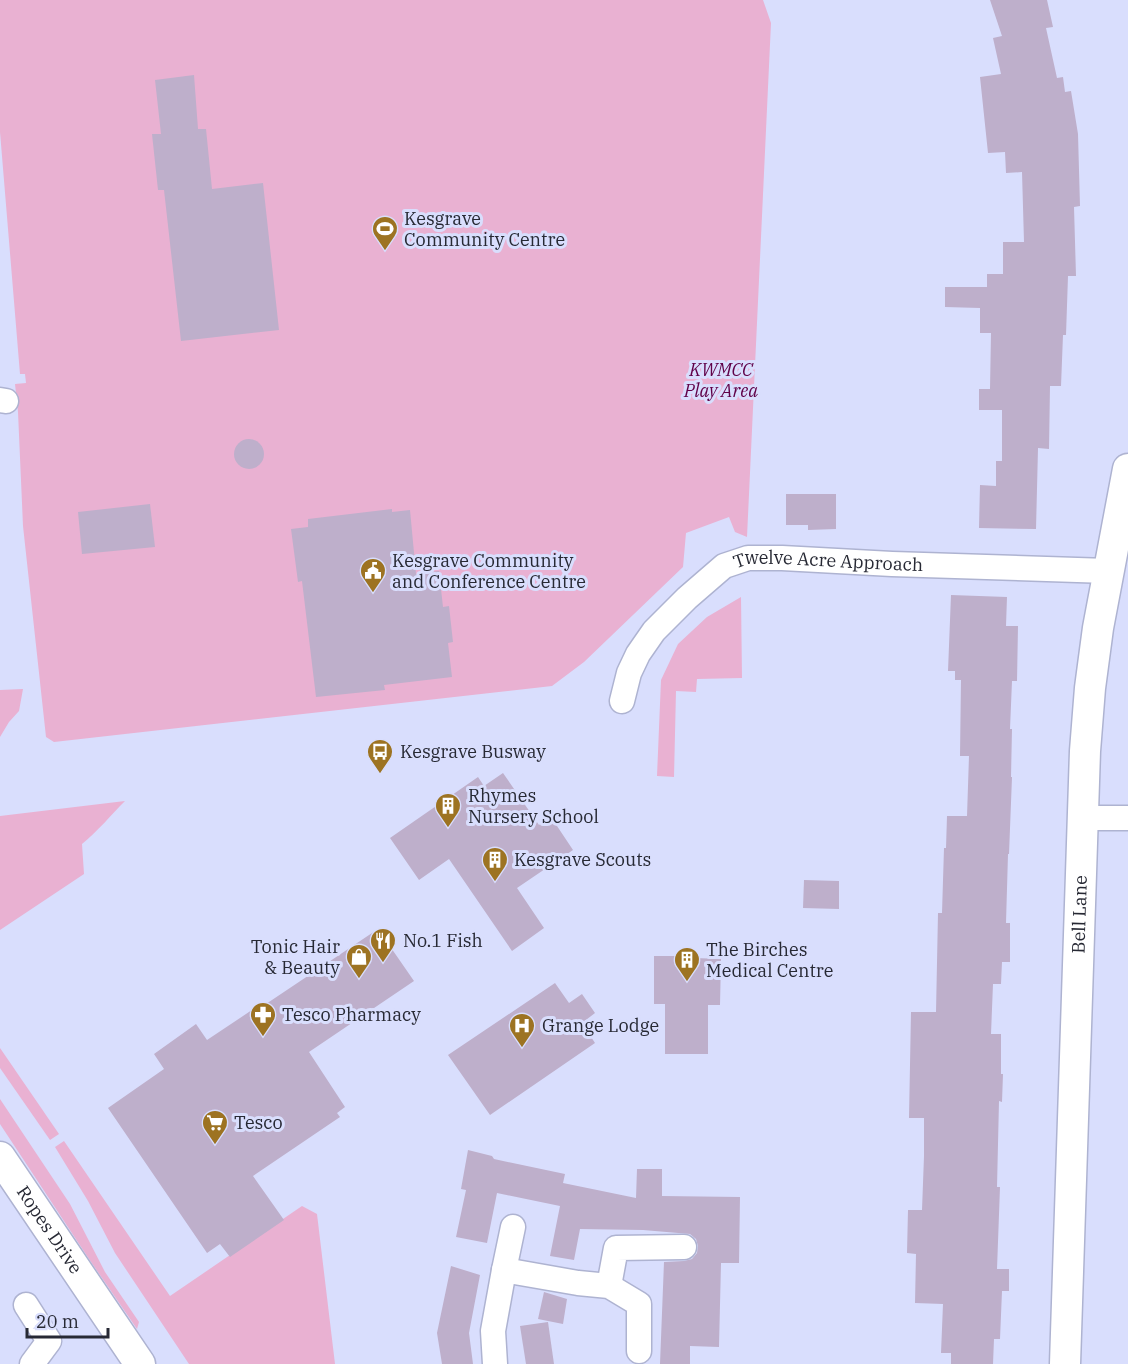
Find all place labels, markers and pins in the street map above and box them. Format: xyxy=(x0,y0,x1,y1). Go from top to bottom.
place label: Kesgrave Community Centre xyxy=(404,207,565,251)
sports icon: Kesgrave Community Centre xyxy=(370,214,400,252)
place label: Kesgrave Community and Conference Centre xyxy=(392,549,586,593)
public building icon: Kesgrave Community and Conference Centre xyxy=(358,556,388,594)
bus stop icon: Kesgrave Busway xyxy=(365,737,395,775)
place label: Kesgrave Busway xyxy=(400,740,546,763)
place label: Rhymes Nursery School xyxy=(468,784,599,828)
building icon: Rhymes Nursery School xyxy=(433,791,463,829)
building icon: Kesgrave Scouts xyxy=(480,845,510,883)
place label: Kesgrave Scouts xyxy=(514,848,651,871)
restaurant icon: No.1 Fish xyxy=(368,926,398,964)
place label: No.1 Fish xyxy=(403,929,483,952)
place label: Tonic Hair & Beauty xyxy=(251,935,340,979)
place label: The Birches Medical Centre xyxy=(706,938,833,982)
shop icon: Tonic Hair & Beauty xyxy=(344,942,374,980)
building icon: The Birches Medical Centre xyxy=(672,945,702,983)
pharmacy icon: Tesco Pharmacy xyxy=(248,1000,278,1038)
place label: Tesco Pharmacy xyxy=(282,1003,421,1026)
hospital icon: Grange Lodge xyxy=(507,1011,537,1049)
place label: Grange Lodge xyxy=(542,1014,659,1037)
supermarket icon: Tesco xyxy=(200,1108,230,1146)
place label: Tesco xyxy=(234,1111,283,1134)

